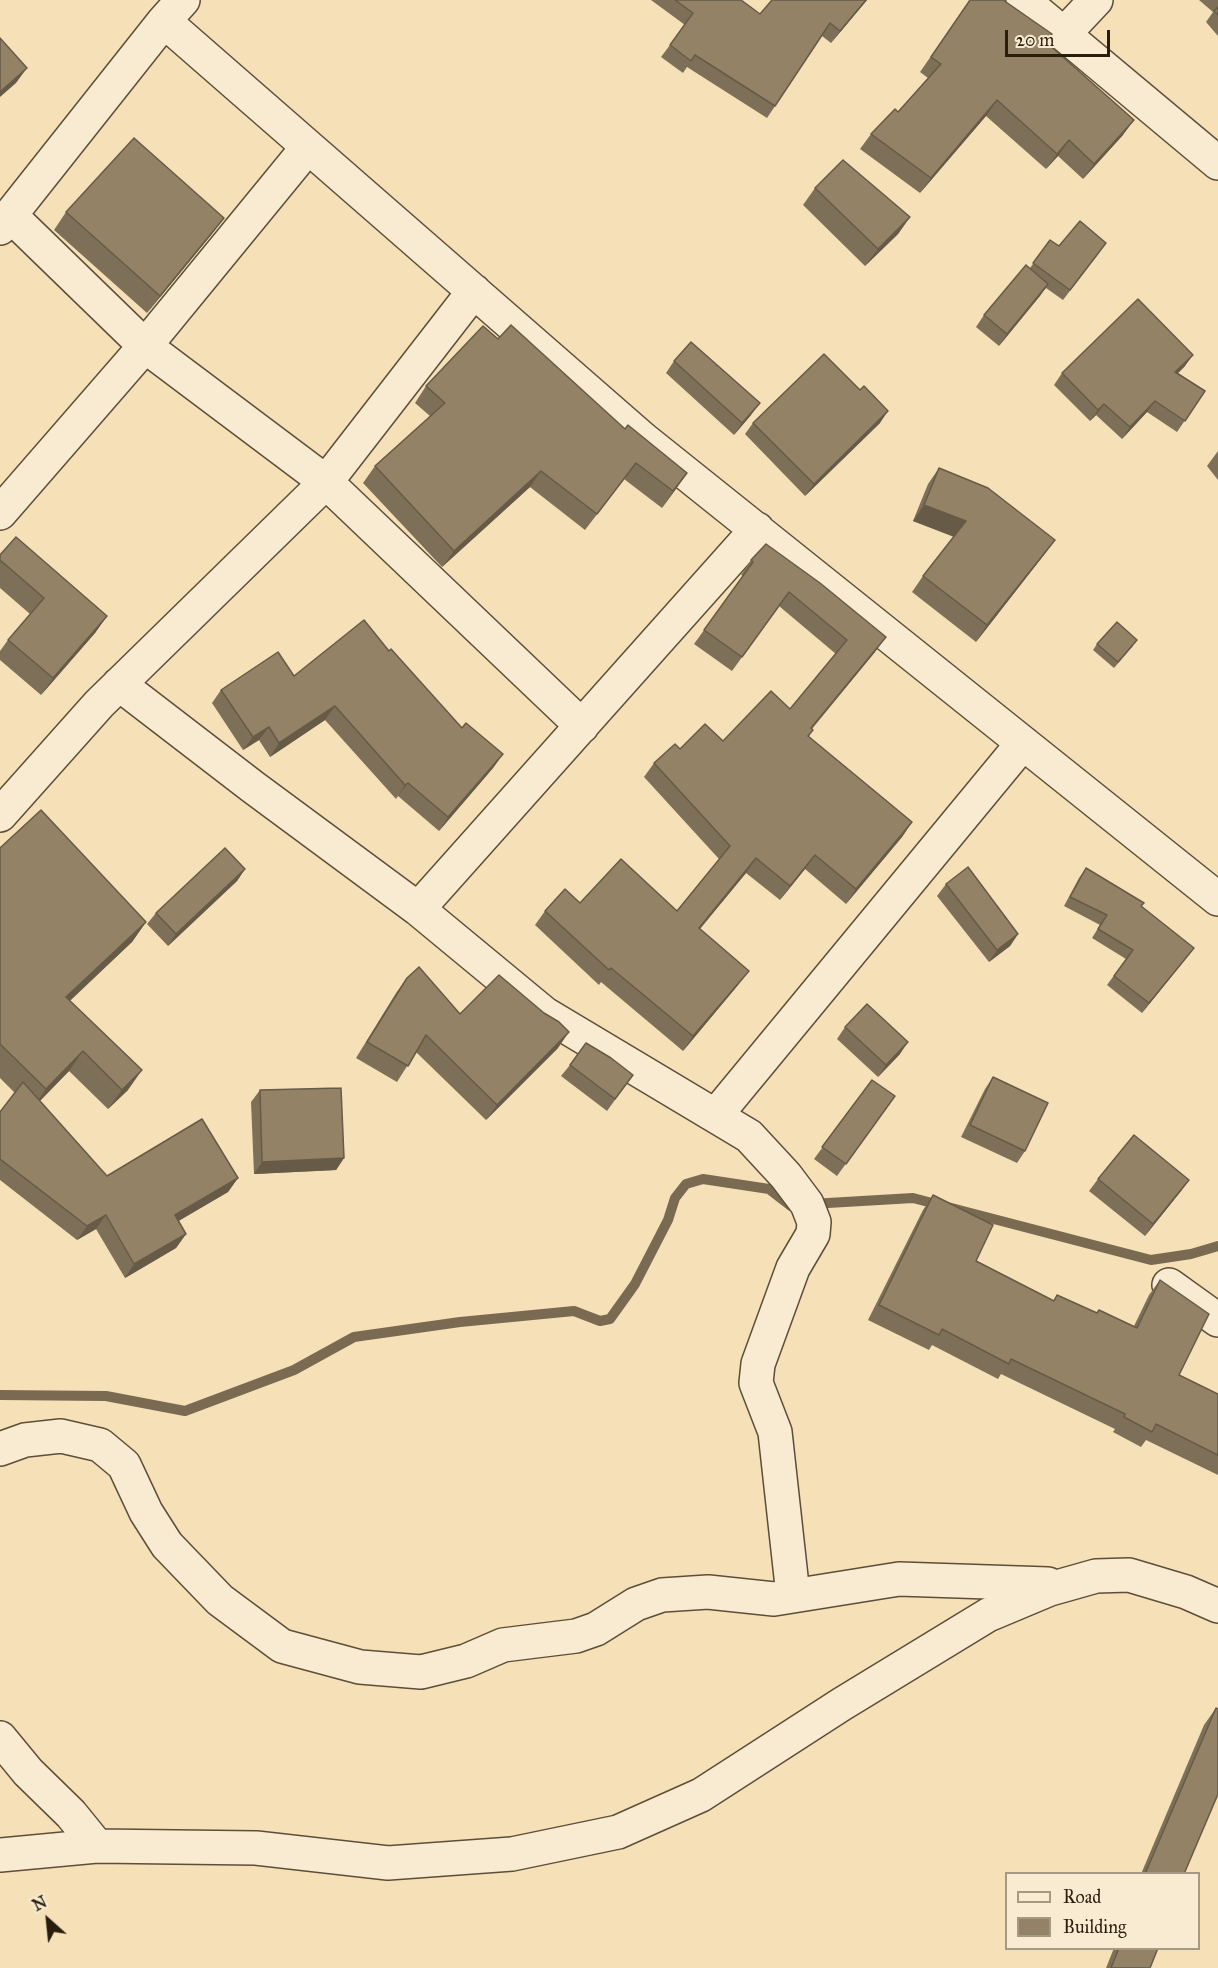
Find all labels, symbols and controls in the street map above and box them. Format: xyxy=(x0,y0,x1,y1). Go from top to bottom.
scale bar xyxy=(1008,18,1113,56)
text: 20 m xyxy=(1016,29,1054,51)
legend xyxy=(1005,1872,1200,1950)
text: Road xyxy=(1063,1886,1101,1908)
north arrow xyxy=(18,1890,78,1950)
text: N xyxy=(29,1892,50,1915)
text: Building xyxy=(1063,1916,1126,1938)

